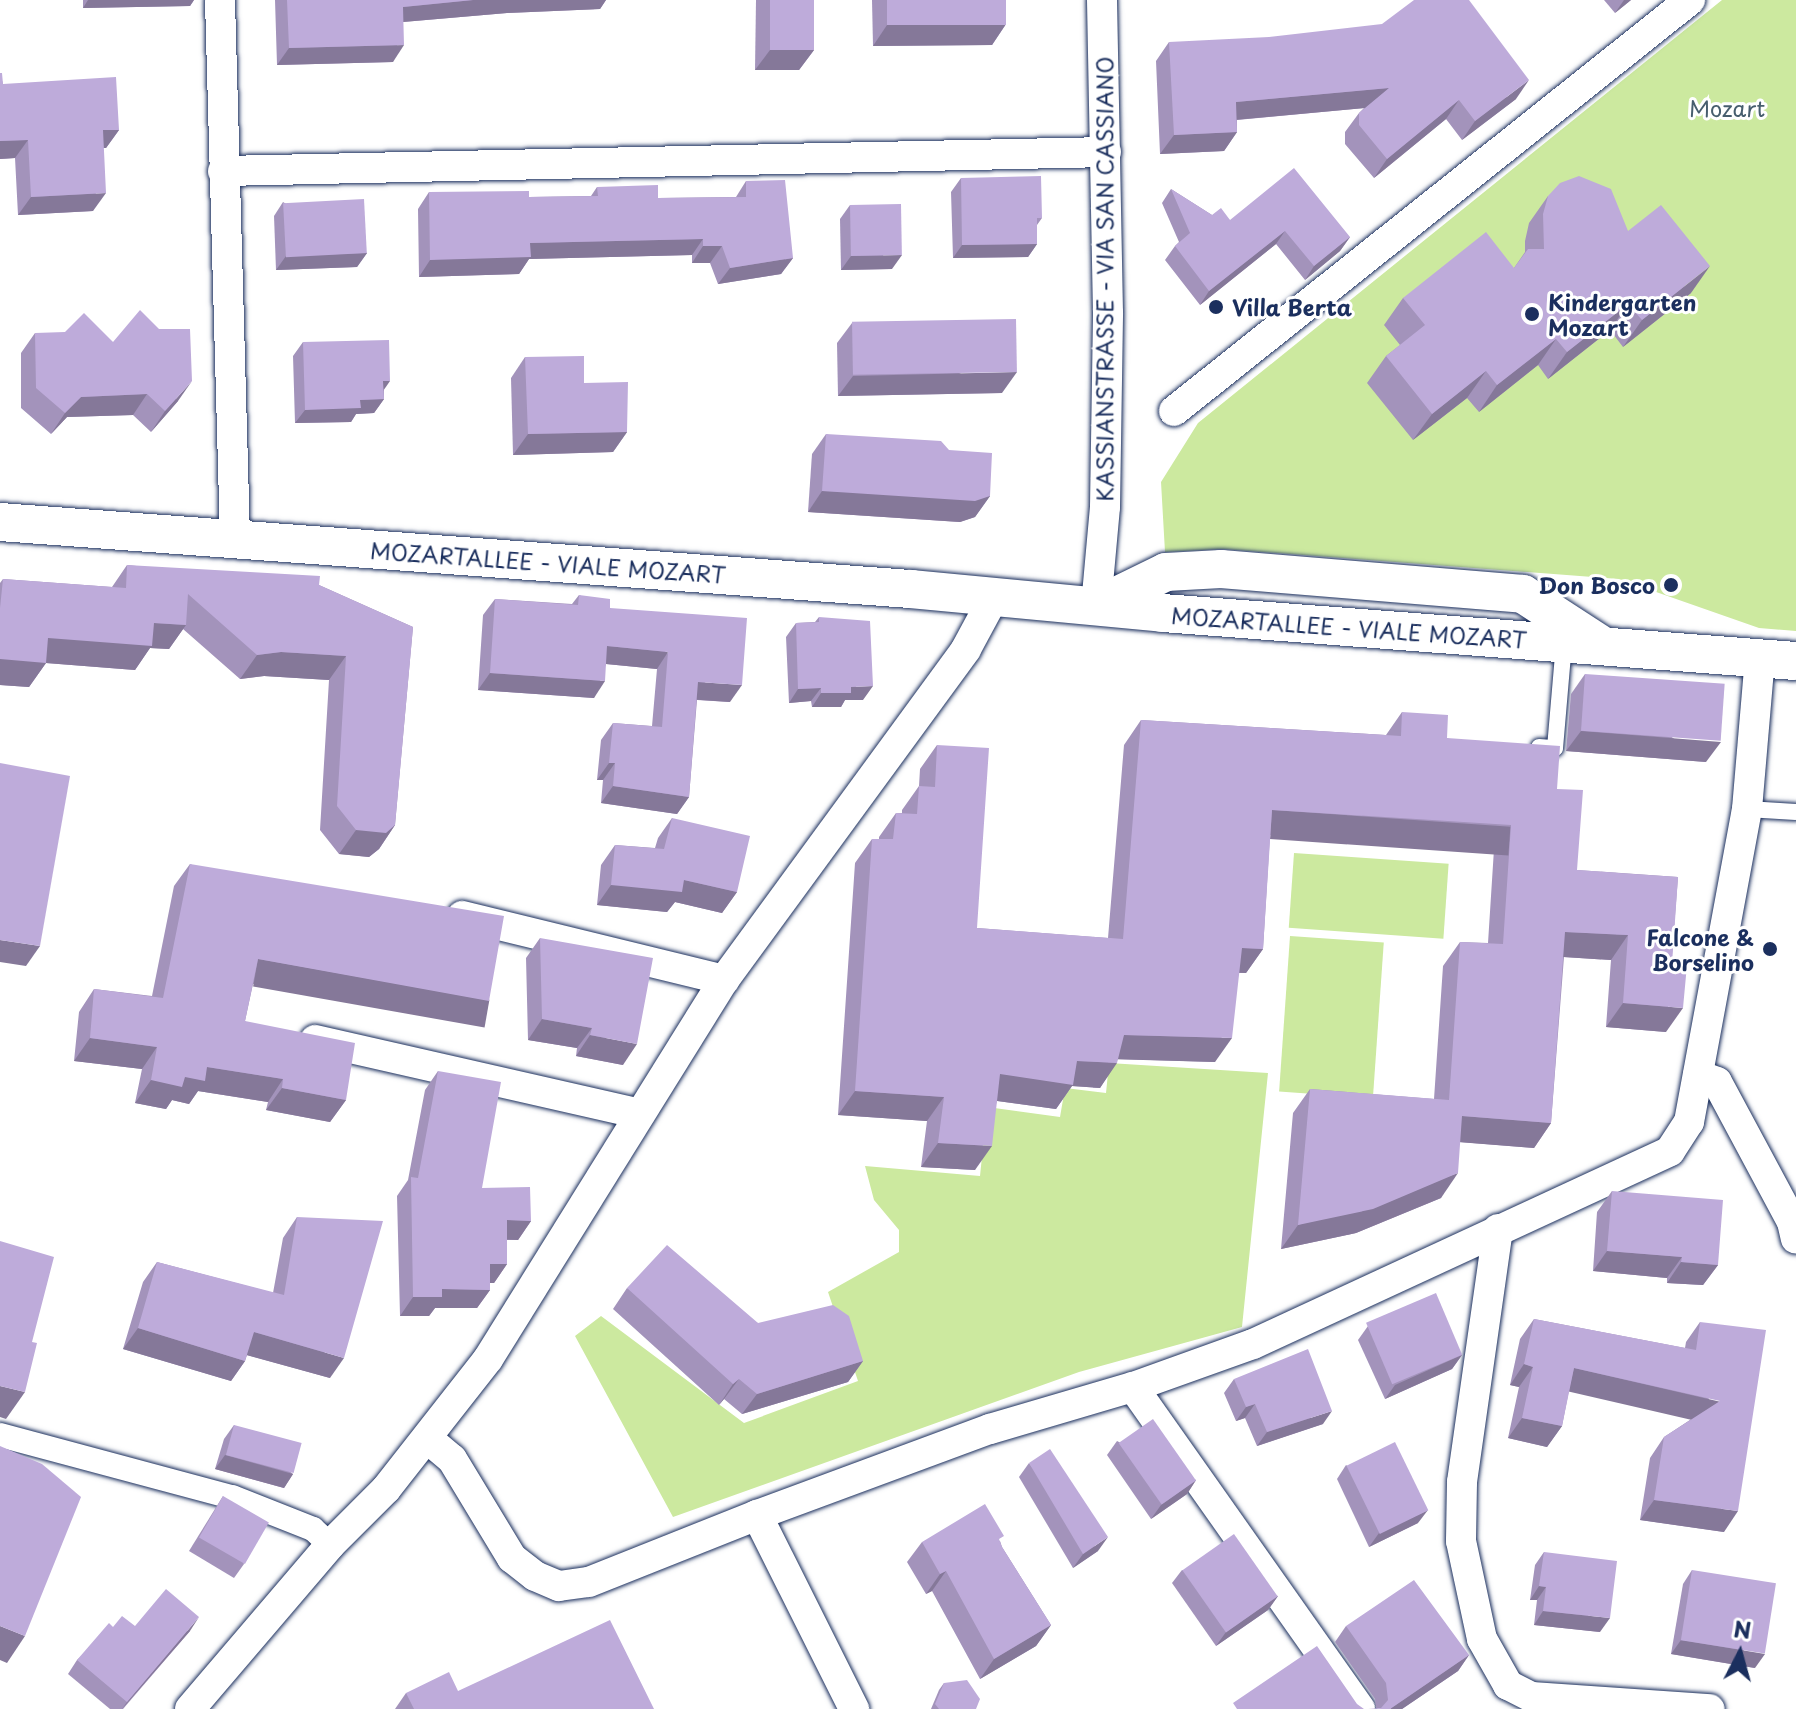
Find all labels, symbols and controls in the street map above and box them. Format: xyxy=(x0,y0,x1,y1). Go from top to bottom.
street label: KASSIANSTRASSE - VIA SAN CASSIANO xyxy=(1091,55,1117,503)
park label: Mozart xyxy=(1689,95,1765,121)
place label: Kindergarten Mozart xyxy=(1548,288,1696,340)
place label: Villa Berta xyxy=(1232,294,1353,320)
marker: Villa Berta xyxy=(1207,298,1225,316)
marker: Kindergarten Mozart xyxy=(1523,305,1541,323)
street label: MOZARTALLEE - VIALE MOZART xyxy=(367,536,729,588)
place label: Don Bosco xyxy=(1539,572,1655,598)
marker: Don Bosco xyxy=(1662,576,1680,594)
street label: MOZARTALLEE - VIALE MOZART xyxy=(1168,601,1530,653)
place label: Falcone & Borselino xyxy=(1645,923,1754,974)
marker: Falcone & Borselino xyxy=(1761,940,1779,958)
text: N xyxy=(1732,1611,1753,1646)
north arrow xyxy=(1700,1613,1780,1693)

